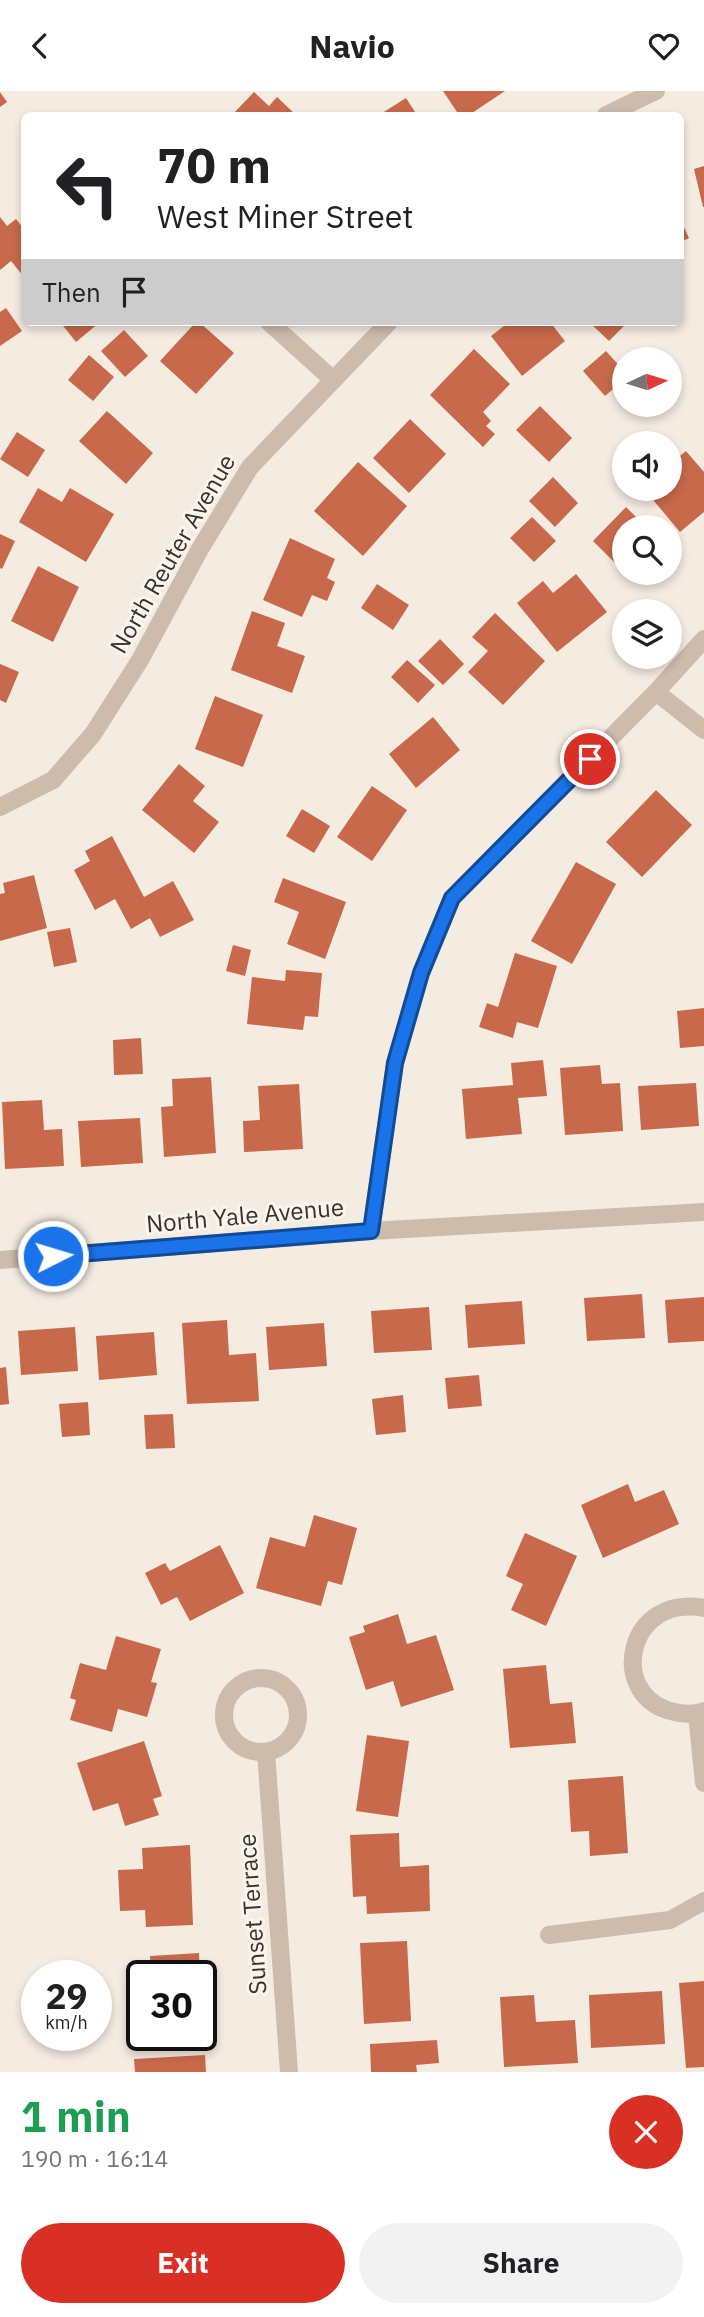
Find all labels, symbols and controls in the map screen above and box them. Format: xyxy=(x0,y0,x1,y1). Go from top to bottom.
text: Navio xyxy=(309,25,395,67)
icon: back xyxy=(21,27,59,65)
icon: heart xyxy=(645,27,683,65)
text: 70 m xyxy=(157,133,271,196)
icon: left xyxy=(42,140,133,231)
text: West Miner Street xyxy=(157,195,414,237)
icon: arrive xyxy=(115,273,153,311)
text: Then xyxy=(42,275,101,309)
north arrow xyxy=(612,347,682,417)
map controls xyxy=(612,347,682,669)
button: sound xyxy=(612,431,682,501)
street label: North Reuter Avenue xyxy=(102,448,242,659)
button: search xyxy=(612,515,682,585)
button: layers xyxy=(612,599,682,669)
pin xyxy=(560,729,620,789)
icon: arrive xyxy=(571,740,609,778)
street label: North Yale Avenue xyxy=(145,1190,345,1240)
position arrow xyxy=(16,1219,90,1293)
street label: Sunset Terrace xyxy=(230,1833,274,1995)
speed limit sign: 30 xyxy=(126,1960,217,2051)
text: 29 xyxy=(45,1973,88,2019)
text: km/h xyxy=(45,2011,88,2034)
text: 1 min xyxy=(21,2089,131,2144)
button: close xyxy=(609,2095,683,2169)
text: 190 m · 16:14 xyxy=(21,2143,168,2173)
button: Exit xyxy=(21,2223,345,2303)
button: Share xyxy=(359,2223,683,2303)

